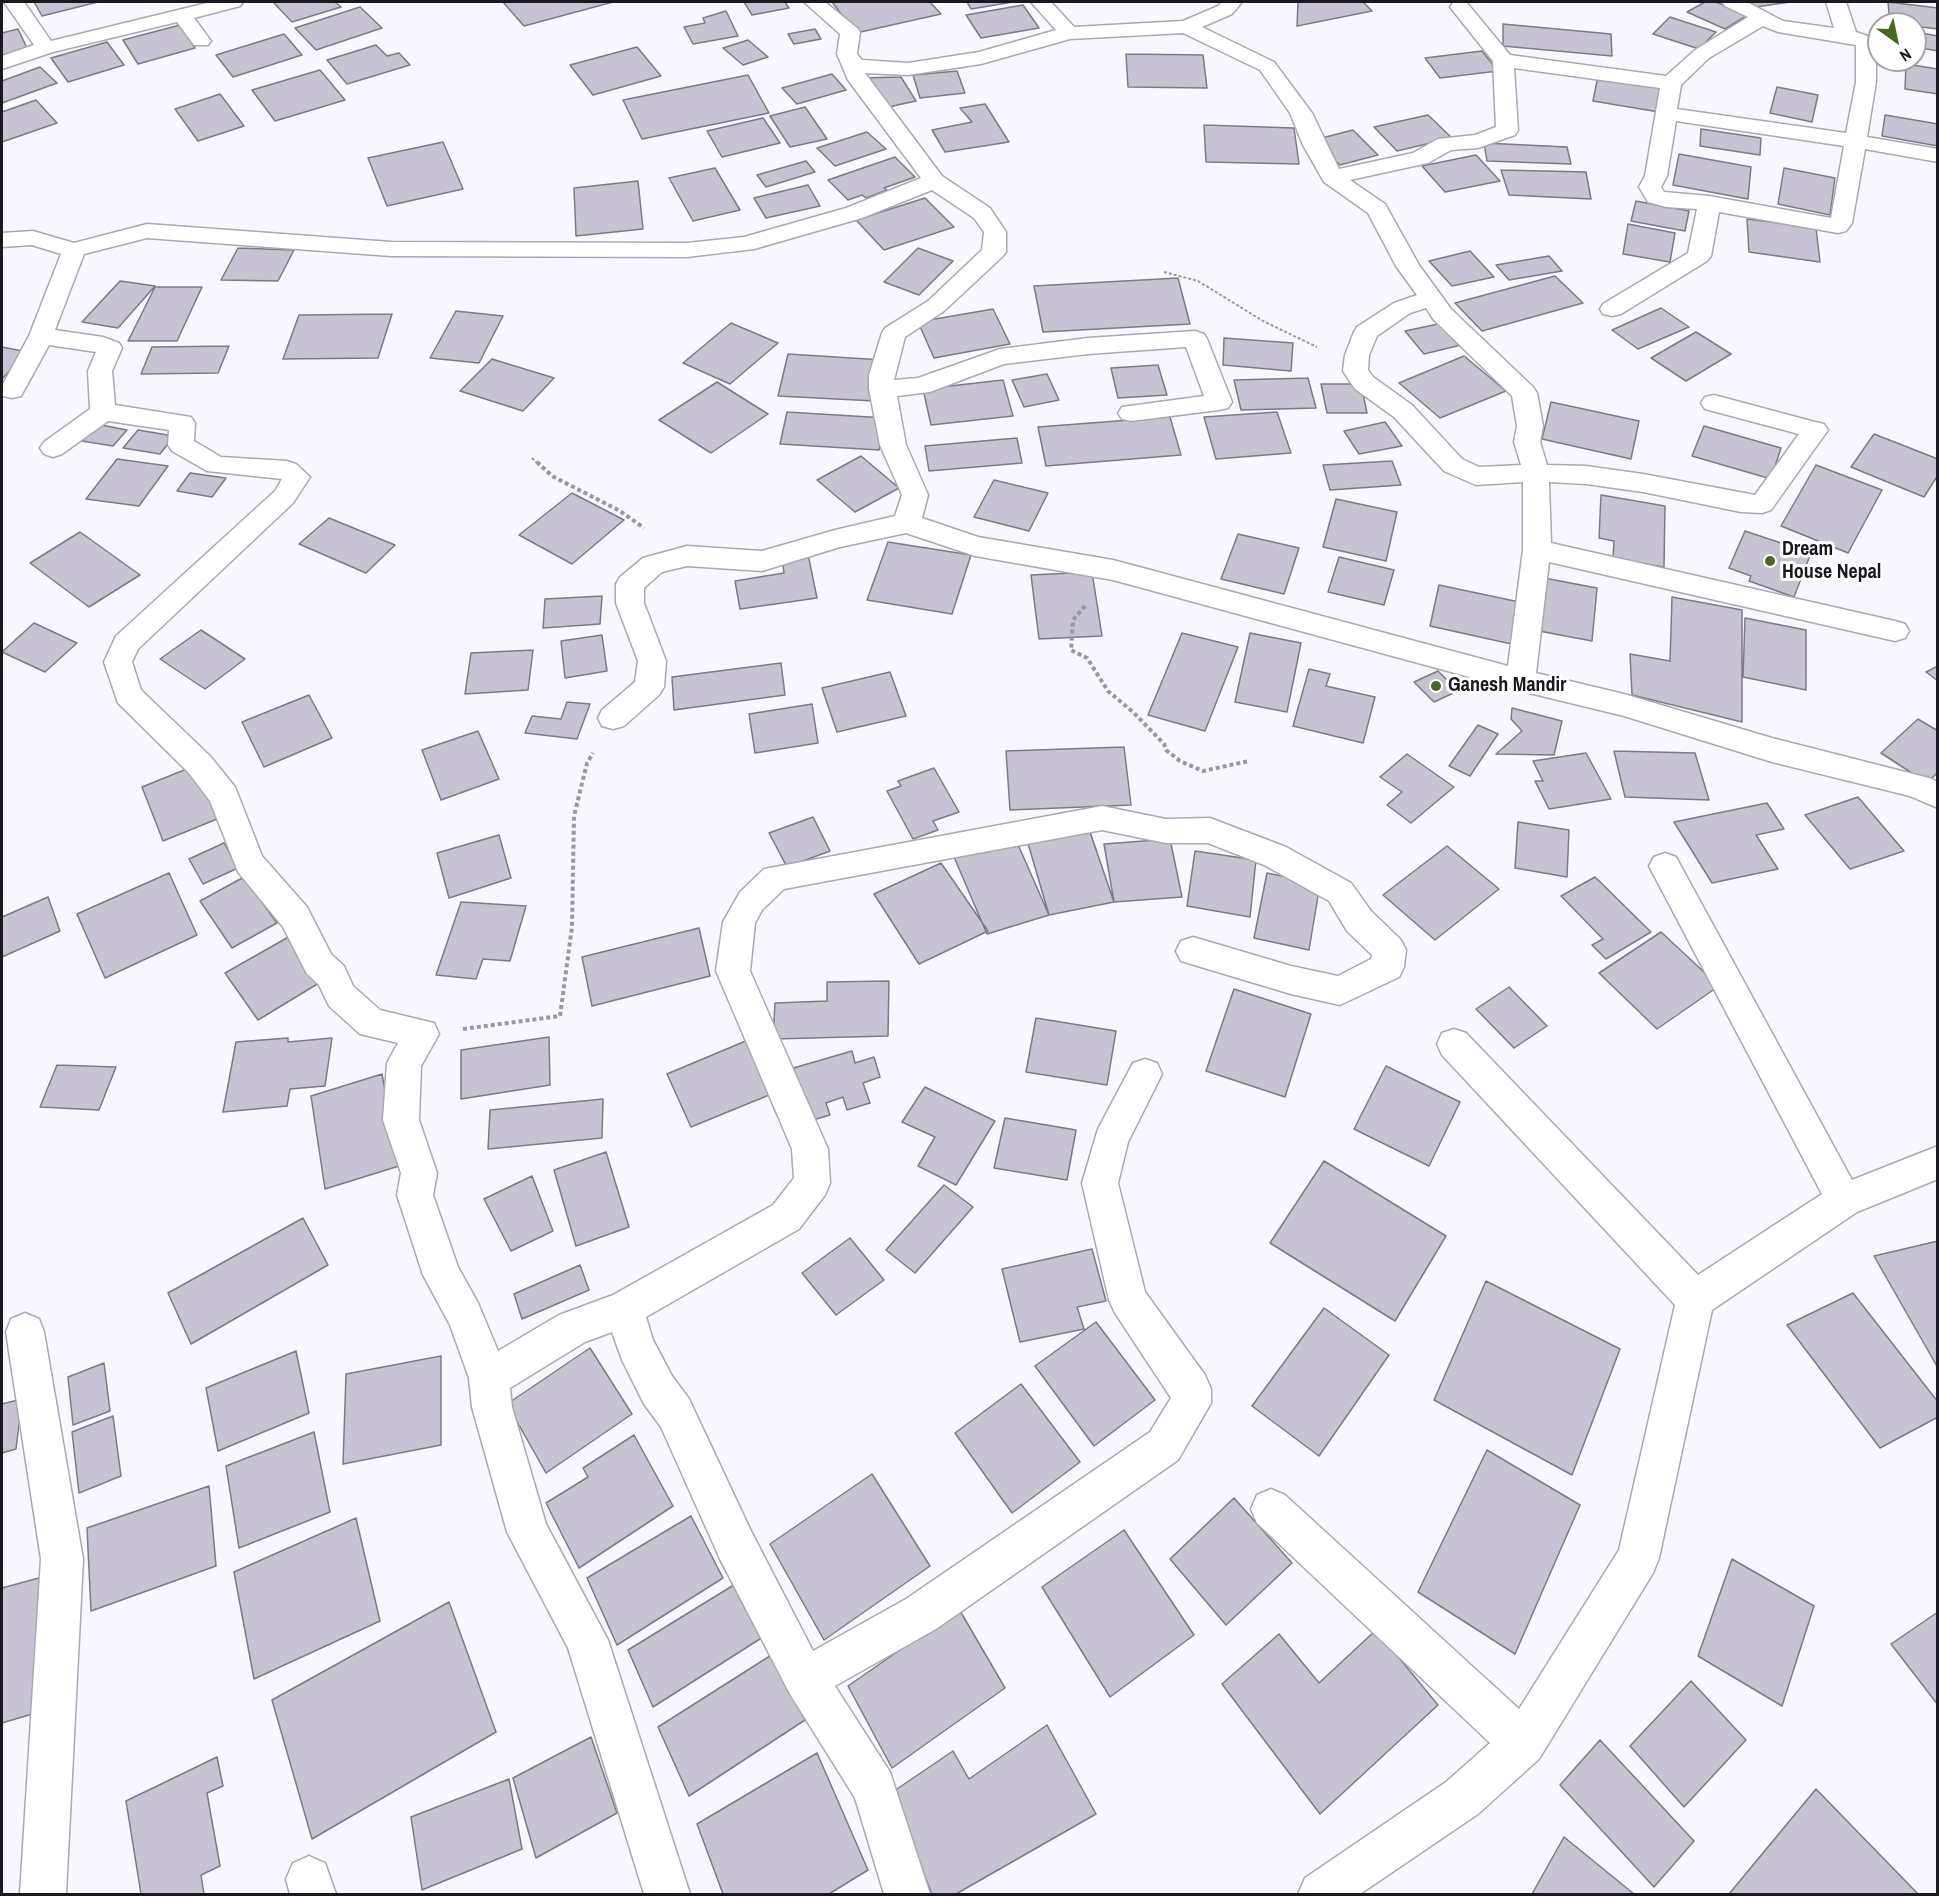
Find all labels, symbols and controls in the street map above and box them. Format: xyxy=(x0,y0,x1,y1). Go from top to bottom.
north arrow xyxy=(1867,12,1927,72)
text: N xyxy=(1896,44,1916,67)
place label: Dream House Nepal xyxy=(1782,538,1881,585)
marker: Dream House Nepal xyxy=(1763,554,1777,568)
place label: Ganesh Mandir xyxy=(1448,674,1566,698)
marker: Ganesh Mandir xyxy=(1429,679,1443,693)

